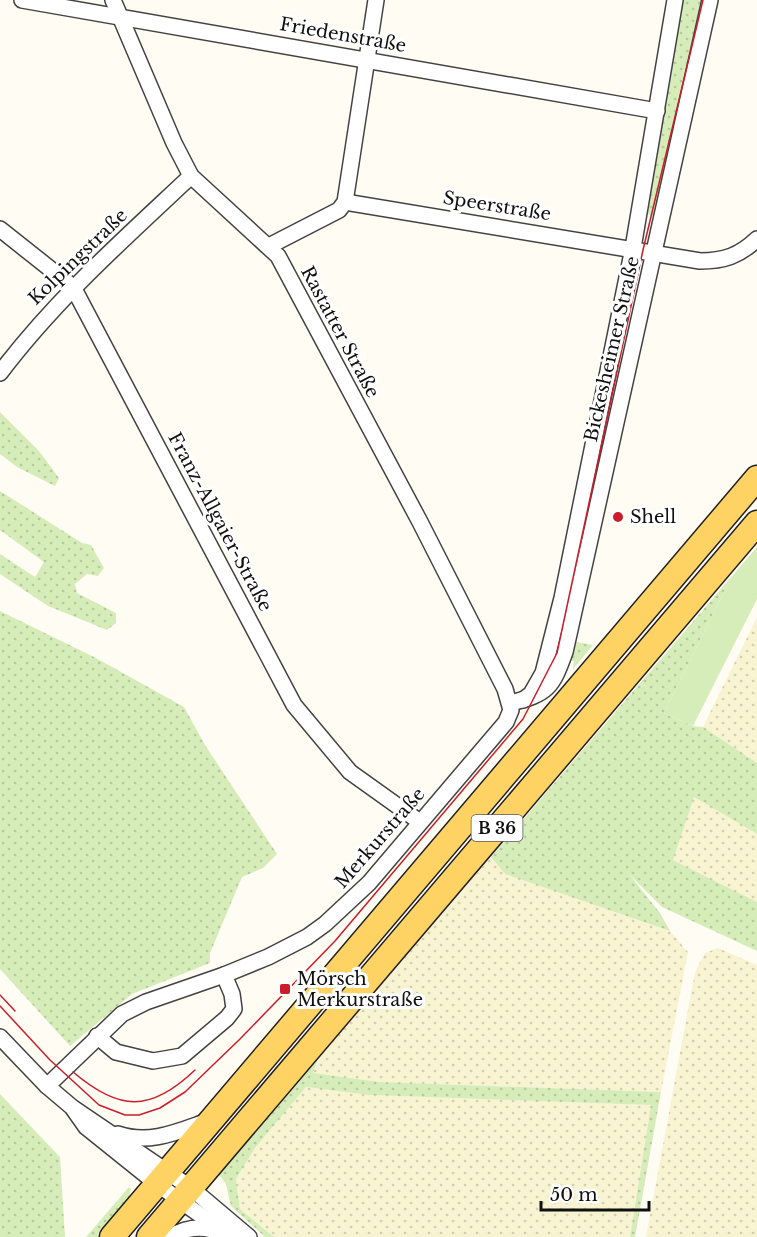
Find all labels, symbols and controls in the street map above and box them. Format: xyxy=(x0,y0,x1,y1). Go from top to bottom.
street label: Friedenstraße xyxy=(278,13,408,57)
street label: Speerstraße xyxy=(441,187,553,225)
street label: Kolpingstraße xyxy=(24,204,132,310)
street label: Bickesheimer Straße xyxy=(580,254,644,444)
street label: Rastatter Straße xyxy=(296,262,384,402)
street label: Franz-Allgaier-Straße xyxy=(163,429,277,615)
place label: Shell xyxy=(630,506,676,528)
marker: Shell xyxy=(611,510,625,524)
street label: Merkurstraße xyxy=(330,783,430,893)
road number: B 36 xyxy=(472,815,522,841)
place label: Mörsch Merkurstraße xyxy=(297,968,423,1011)
marker: Mörsch Merkurstraße xyxy=(278,982,292,996)
scale bar xyxy=(541,1174,649,1212)
text: 50 m xyxy=(550,1184,598,1206)

